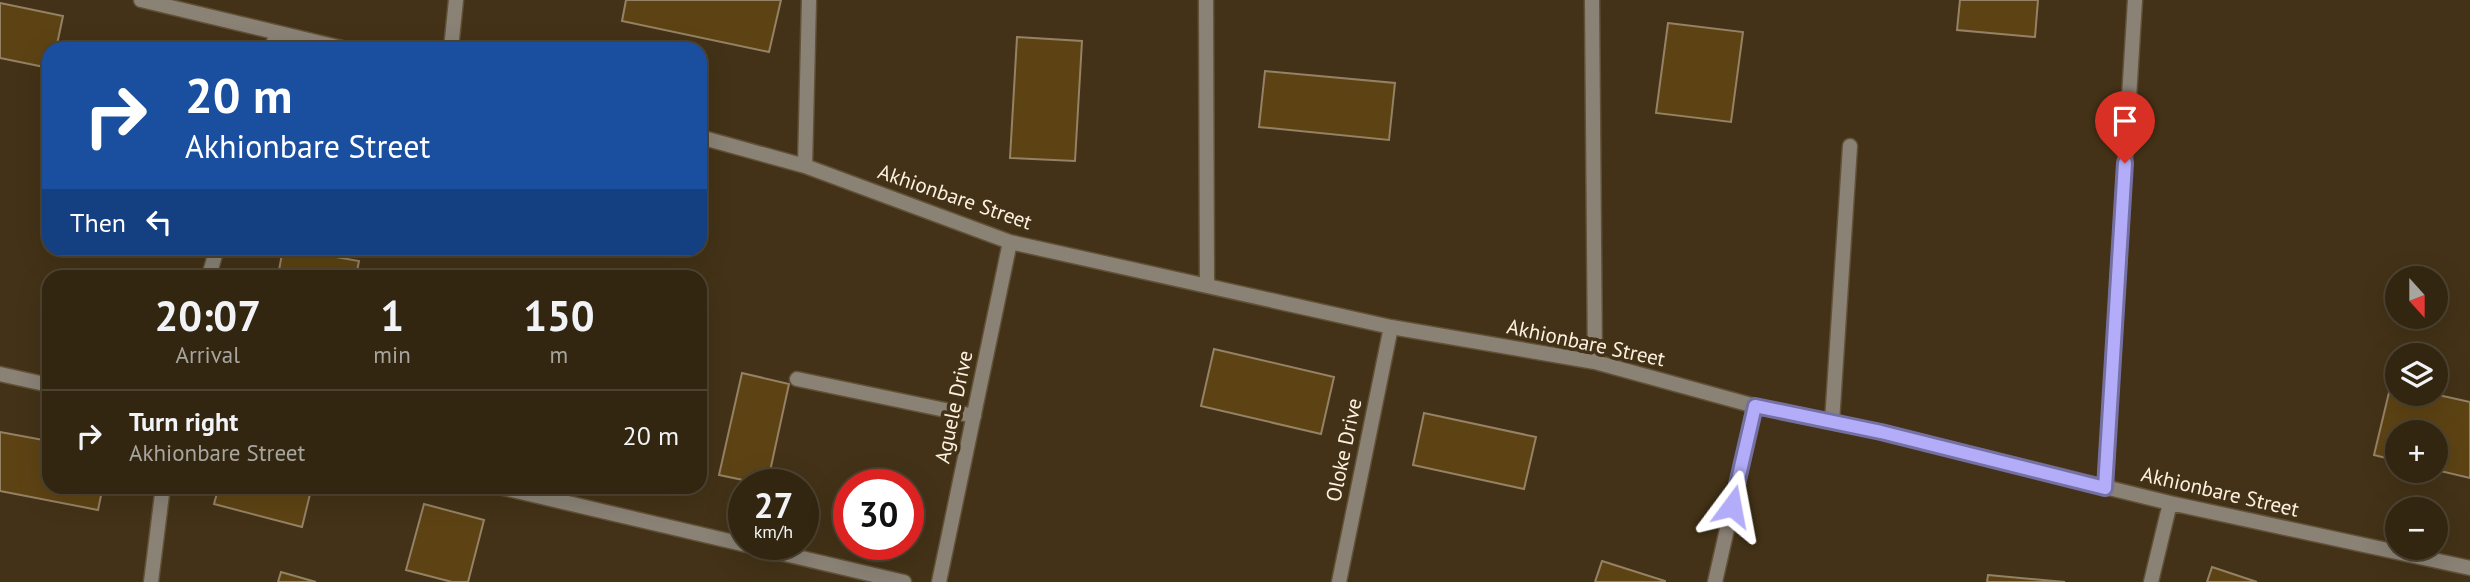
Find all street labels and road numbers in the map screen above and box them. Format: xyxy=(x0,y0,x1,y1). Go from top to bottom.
street label: Akhionbare Street xyxy=(875,158,1036,236)
street label: Akhionbare Street xyxy=(1505,313,1668,372)
street label: Aguele Drive xyxy=(928,348,979,466)
street label: Oloke Drive xyxy=(1319,396,1368,504)
street label: Akhionbare Street xyxy=(2139,460,2302,523)

